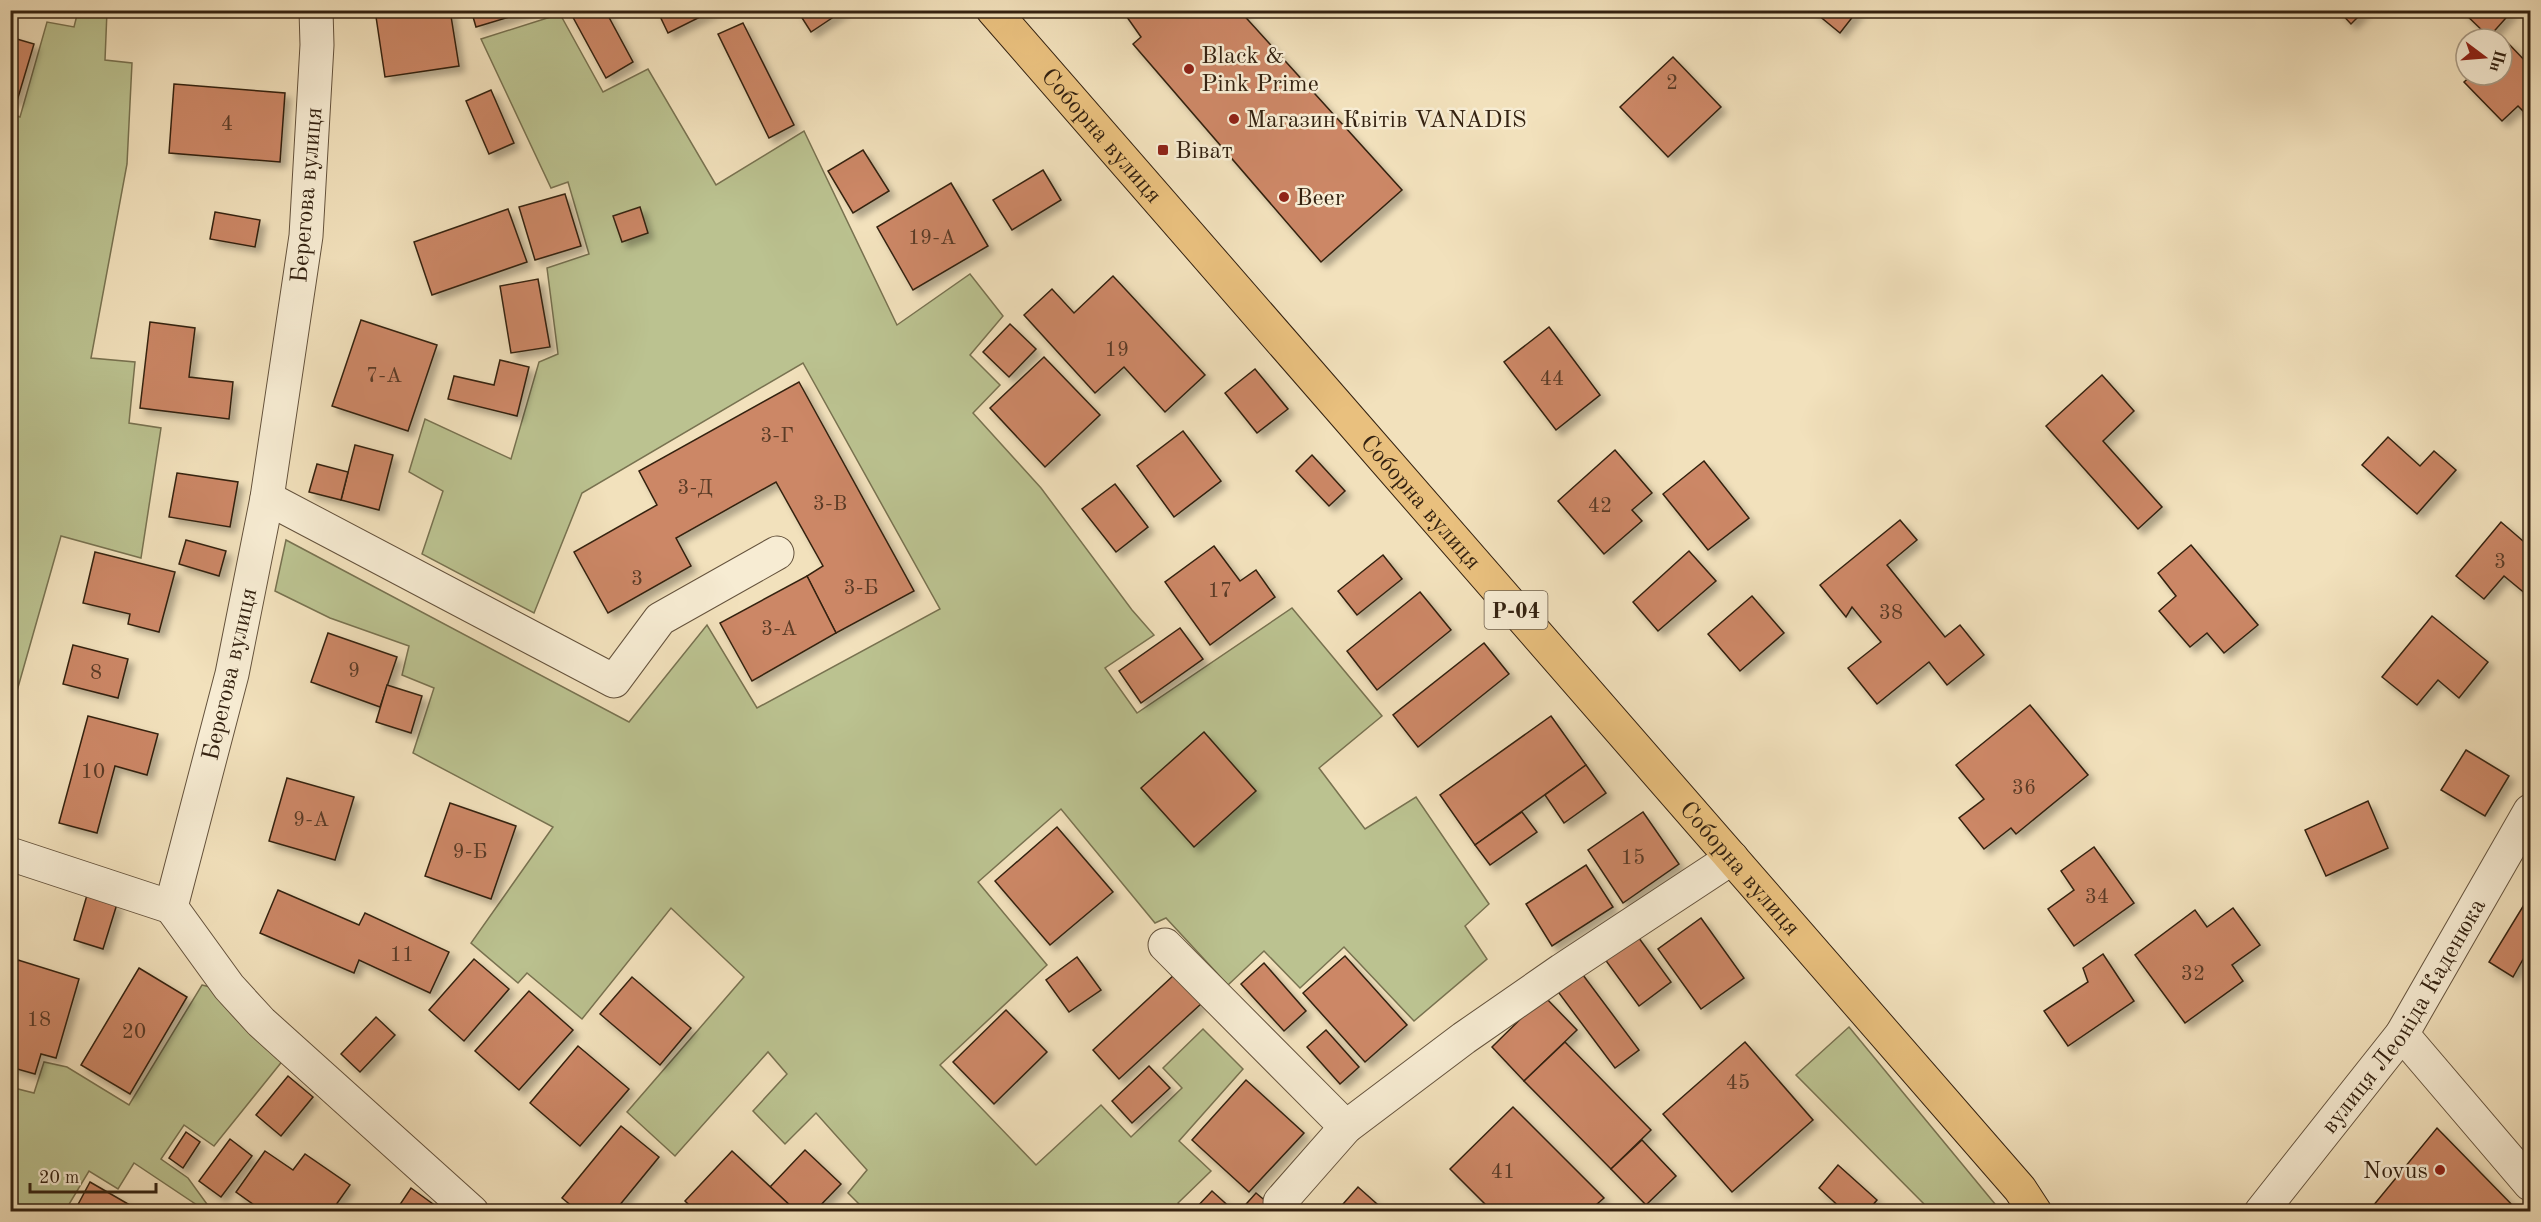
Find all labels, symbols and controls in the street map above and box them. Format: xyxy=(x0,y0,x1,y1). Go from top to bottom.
north arrow xyxy=(2454,27,2514,87)
place label: Black & Pink Prime xyxy=(1201,45,1319,97)
text: Пн xyxy=(2486,48,2507,73)
marker: Black & Pink Prime xyxy=(1182,62,1196,76)
street label: Соборна вулиця xyxy=(1036,65,1165,208)
house number: 2 xyxy=(1666,73,1678,94)
street label: Берегова вулиця xyxy=(288,106,328,284)
place label: Магазин Квітів VANADIS xyxy=(1246,109,1527,133)
marker: Магазин Квітів VANADIS xyxy=(1227,112,1241,126)
house number: 4 xyxy=(221,114,233,135)
place label: Віват xyxy=(1175,140,1233,164)
marker: Віват xyxy=(1156,143,1170,157)
place label: Beer xyxy=(1296,187,1345,211)
marker: Beer xyxy=(1277,190,1291,204)
house number: 19-А xyxy=(908,228,956,249)
house number: 19 xyxy=(1105,340,1129,361)
house number: 7-А xyxy=(366,366,402,387)
house number: 44 xyxy=(1540,369,1564,390)
house number: 3-Г xyxy=(760,426,794,447)
street label: Соборна вулиця xyxy=(1355,431,1484,575)
house number: 3-Д xyxy=(677,478,713,499)
house number: 3-В xyxy=(813,494,847,515)
house number: 42 xyxy=(1588,496,1612,517)
house number: 3 xyxy=(2494,552,2506,573)
house number: 3 xyxy=(631,569,643,590)
house number: 3-Б xyxy=(844,578,878,599)
house number: 17 xyxy=(1208,581,1232,602)
street label: Берегова вулиця xyxy=(199,586,262,763)
road number: Р-04 xyxy=(1484,591,1547,629)
house number: 38 xyxy=(1879,603,1903,624)
house number: 3-А xyxy=(761,619,797,640)
house number: 9 xyxy=(348,661,360,682)
house number: 8 xyxy=(90,663,102,684)
house number: 10 xyxy=(81,762,105,783)
house number: 36 xyxy=(2012,778,2036,799)
street label: Соборна вулиця xyxy=(1674,798,1804,941)
house number: 9-А xyxy=(293,810,329,831)
house number: 9-Б xyxy=(453,842,487,863)
house number: 15 xyxy=(1621,848,1645,869)
house number: 34 xyxy=(2085,887,2109,908)
street label: вулиця Леоніда Каденюка xyxy=(2318,895,2491,1139)
house number: 11 xyxy=(390,945,414,966)
house number: 32 xyxy=(2181,964,2205,985)
house number: 18 xyxy=(27,1010,51,1031)
house number: 20 xyxy=(122,1022,146,1043)
house number: 45 xyxy=(1726,1073,1750,1094)
scale bar xyxy=(30,1156,156,1194)
place label: Novus xyxy=(2363,1160,2428,1184)
house number: 41 xyxy=(1491,1162,1515,1183)
marker: Novus xyxy=(2433,1163,2447,1177)
text: 20 m xyxy=(39,1169,79,1187)

